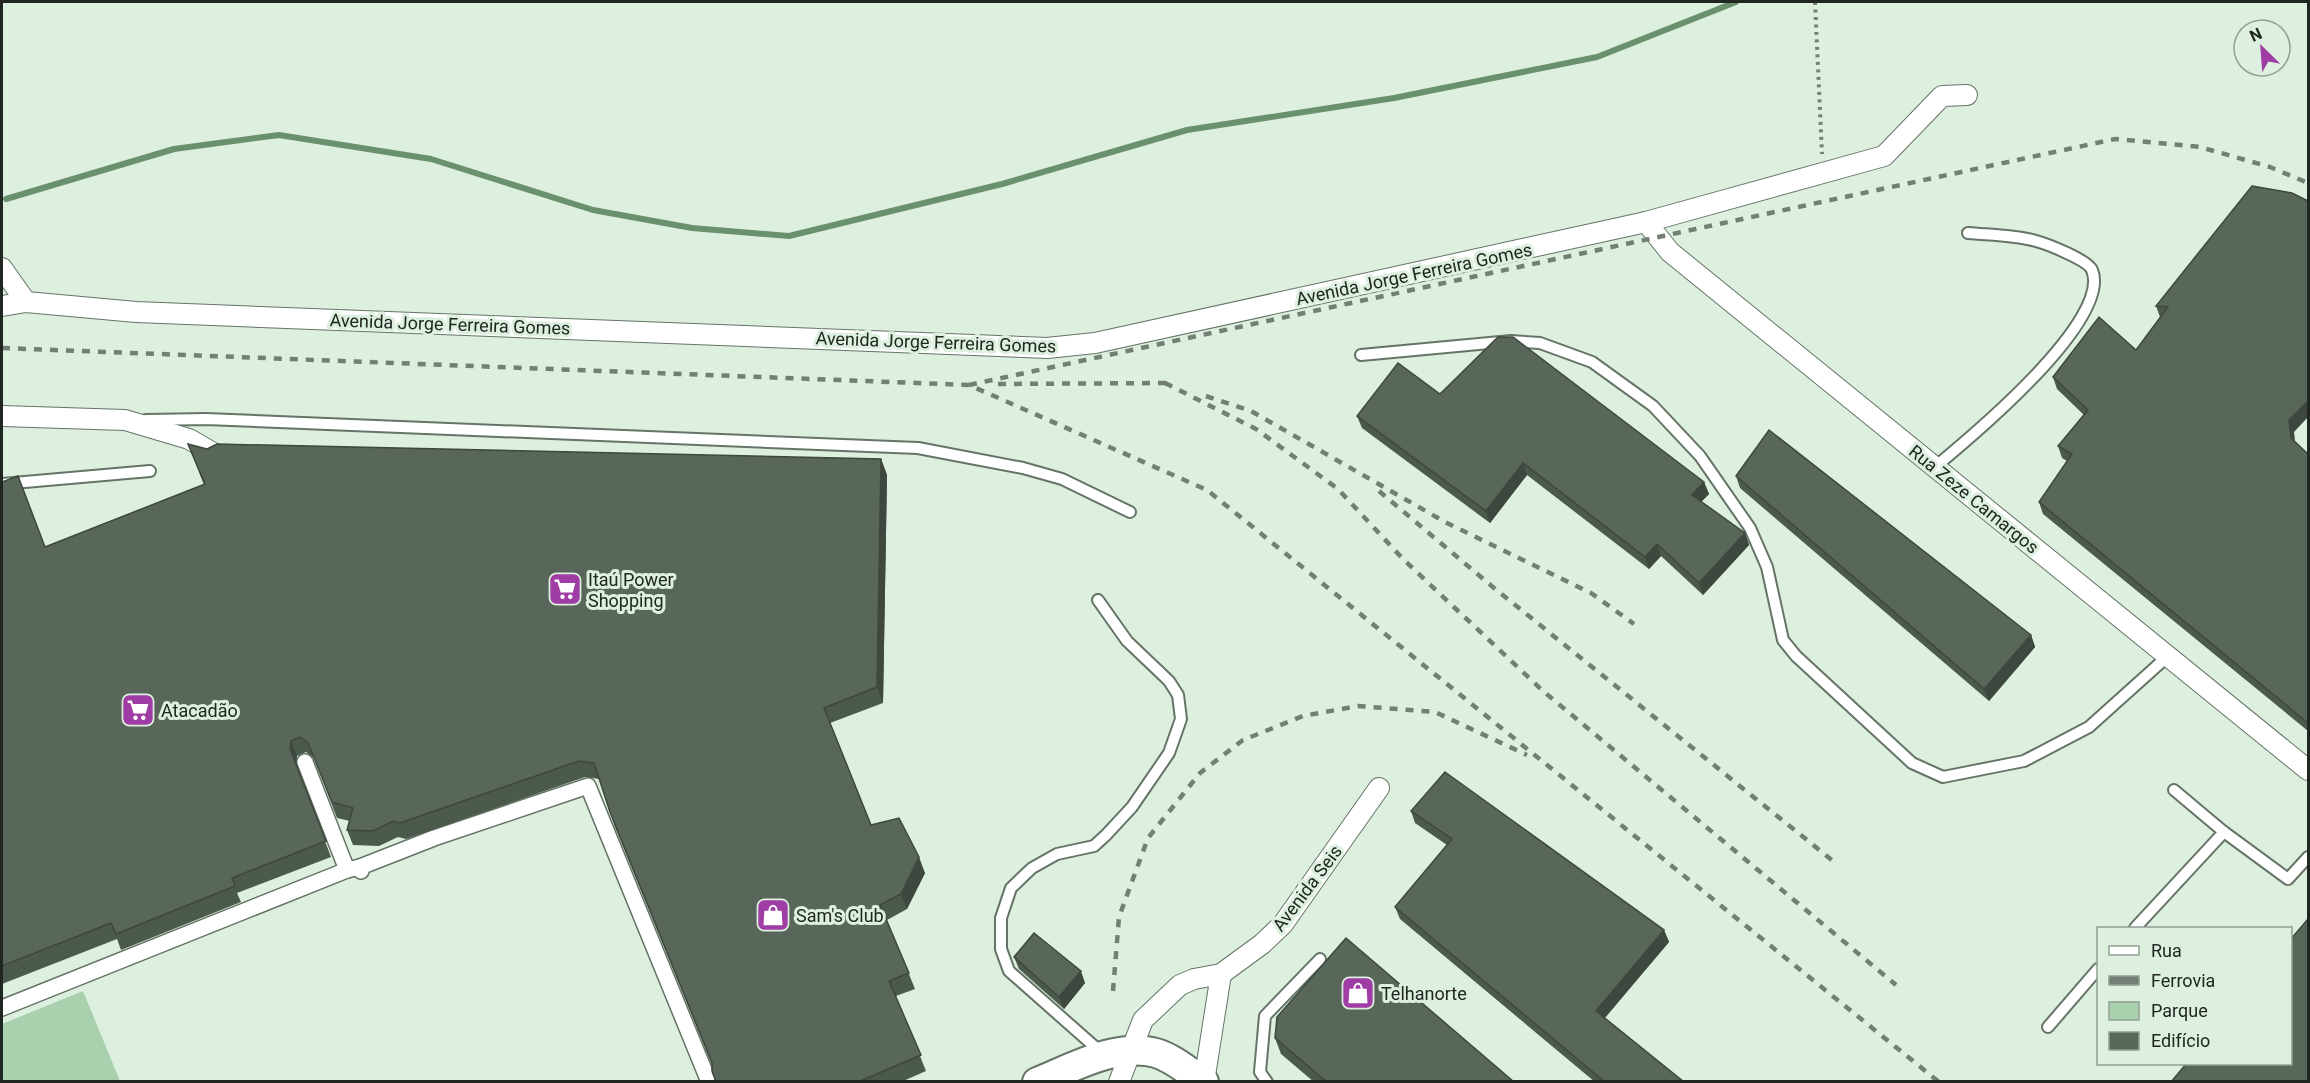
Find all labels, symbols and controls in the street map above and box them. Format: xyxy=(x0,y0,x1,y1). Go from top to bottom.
north arrow xyxy=(2232,18,2292,78)
text: N xyxy=(2247,24,2265,46)
street label: Avenida Jorge Ferreira Gomes xyxy=(1294,239,1534,309)
street label: Avenida Jorge Ferreira Gomes xyxy=(329,309,571,339)
street label: Avenida Jorge Ferreira Gomes xyxy=(815,327,1057,357)
street label: Rua Zeze Camargos xyxy=(1905,440,2043,558)
place label: Itaú Power Shopping xyxy=(588,569,674,611)
supermarket icon: Itaú Power Shopping xyxy=(547,571,583,607)
supermarket icon: Atacadão xyxy=(120,692,156,728)
place label: Atacadão xyxy=(161,700,238,721)
street label: Avenida Seis xyxy=(1268,841,1346,935)
shop icon: Sam's Club xyxy=(755,897,791,933)
place label: Sam's Club xyxy=(796,905,884,926)
legend xyxy=(2097,927,2292,1065)
text: Rua xyxy=(2151,940,2182,961)
text: Ferrovia xyxy=(2151,970,2215,991)
shop icon: Telhanorte xyxy=(1340,975,1376,1011)
place label: Telhanorte xyxy=(1381,983,1467,1004)
text: Parque xyxy=(2151,1000,2208,1021)
text: Edifício xyxy=(2151,1030,2210,1051)

